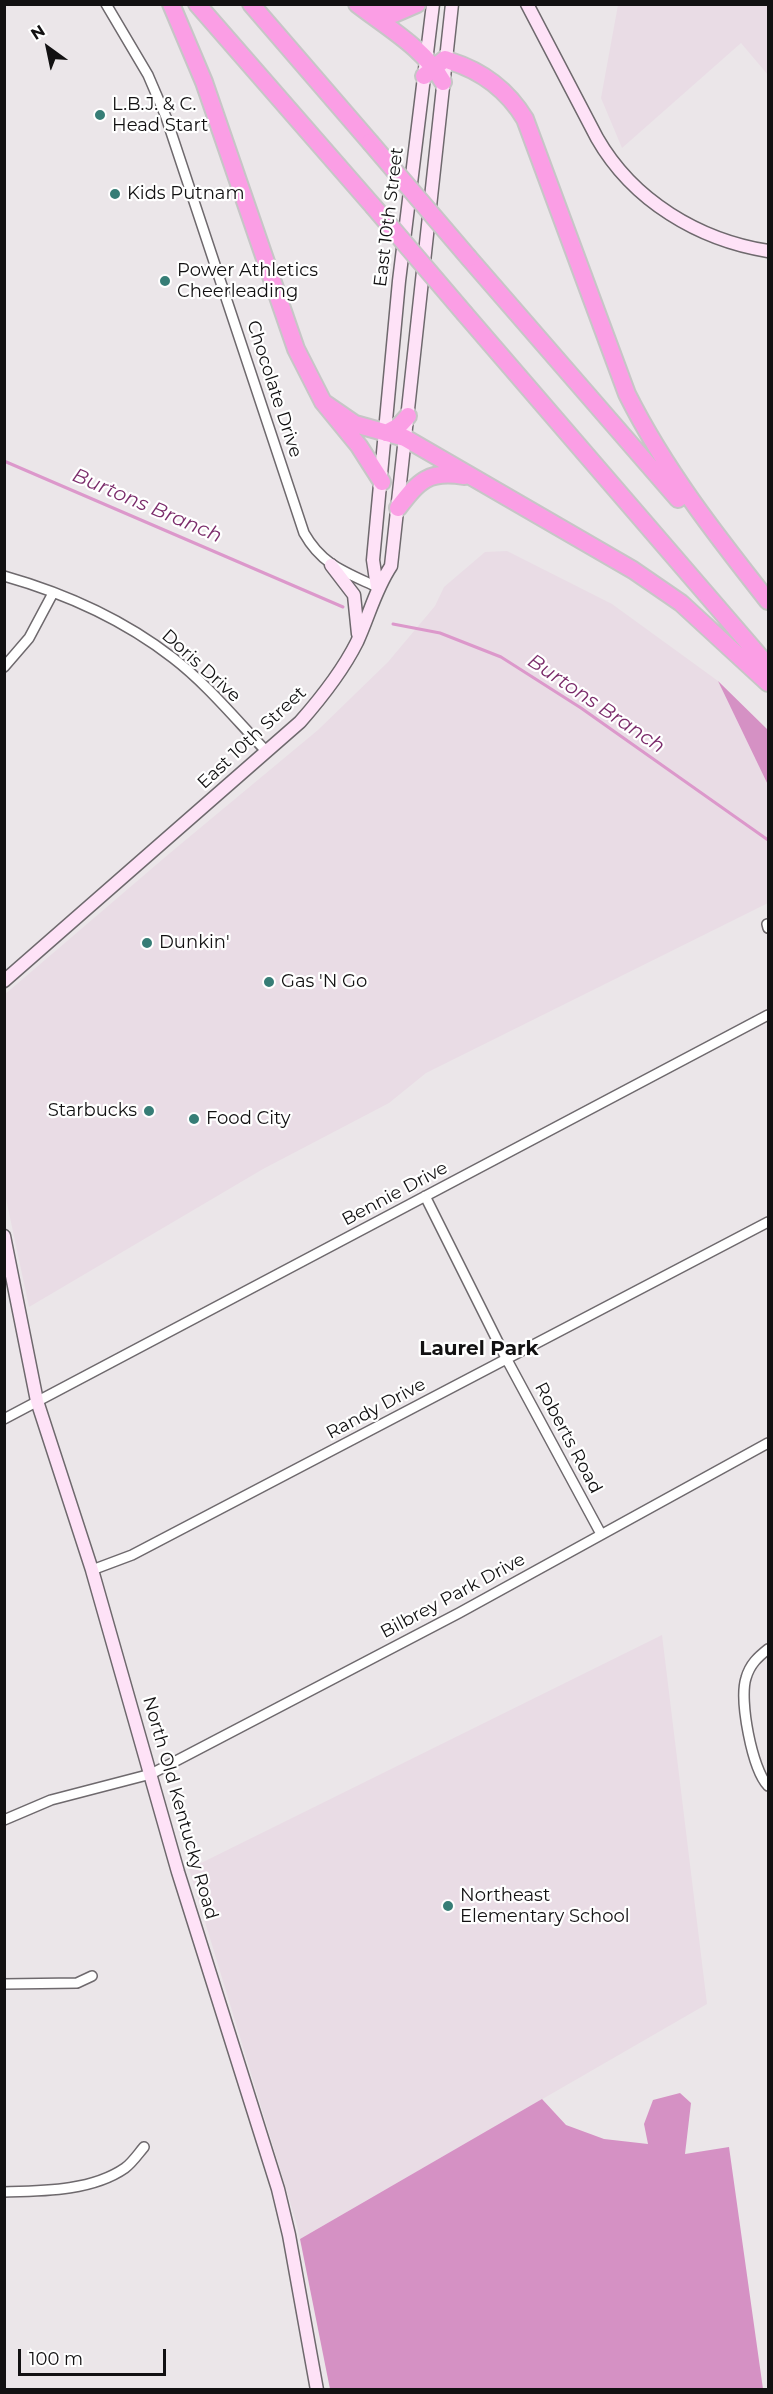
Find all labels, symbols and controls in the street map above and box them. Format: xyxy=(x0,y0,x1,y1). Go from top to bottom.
north arrow xyxy=(18,18,78,78)
text: N xyxy=(27,21,49,44)
place label: L.B.J. & C. Head Start xyxy=(112,94,208,136)
marker: L.B.J. & C. Head Start xyxy=(93,108,107,122)
street label: East 10th Street xyxy=(370,146,408,288)
place label: Kids Putnam xyxy=(127,183,245,205)
marker: Kids Putnam xyxy=(108,187,122,201)
place label: Power Athletics Cheerleading xyxy=(177,260,318,302)
marker: Power Athletics Cheerleading xyxy=(158,274,172,288)
street label: Chocolate Drive xyxy=(242,318,306,460)
water label: Burtons Branch xyxy=(69,464,225,548)
street label: Doris Drive xyxy=(157,625,245,707)
water label: Burtons Branch xyxy=(523,649,669,759)
street label: East 10th Street xyxy=(193,682,311,794)
place label: Dunkin' xyxy=(159,932,230,954)
marker: Dunkin' xyxy=(140,936,154,950)
place label: Gas 'N Go xyxy=(281,971,367,993)
marker: Gas 'N Go xyxy=(262,975,276,989)
place label: Starbucks xyxy=(48,1100,137,1122)
marker: Starbucks xyxy=(142,1104,156,1118)
place label: Food City xyxy=(206,1108,290,1130)
marker: Food City xyxy=(187,1112,201,1126)
street label: Bennie Drive xyxy=(339,1157,451,1231)
district label: Laurel Park xyxy=(419,1337,539,1361)
street label: Randy Drive xyxy=(323,1374,429,1444)
street label: Roberts Road xyxy=(530,1379,606,1497)
street label: Bilbrey Park Drive xyxy=(377,1549,529,1643)
street label: North Old Kentucky Road xyxy=(138,1694,222,1922)
place label: Northeast Elementary School xyxy=(460,1885,630,1928)
marker: Northeast Elementary School xyxy=(441,1899,455,1913)
scale bar xyxy=(21,2337,170,2375)
text: 100 m xyxy=(29,2348,83,2370)

